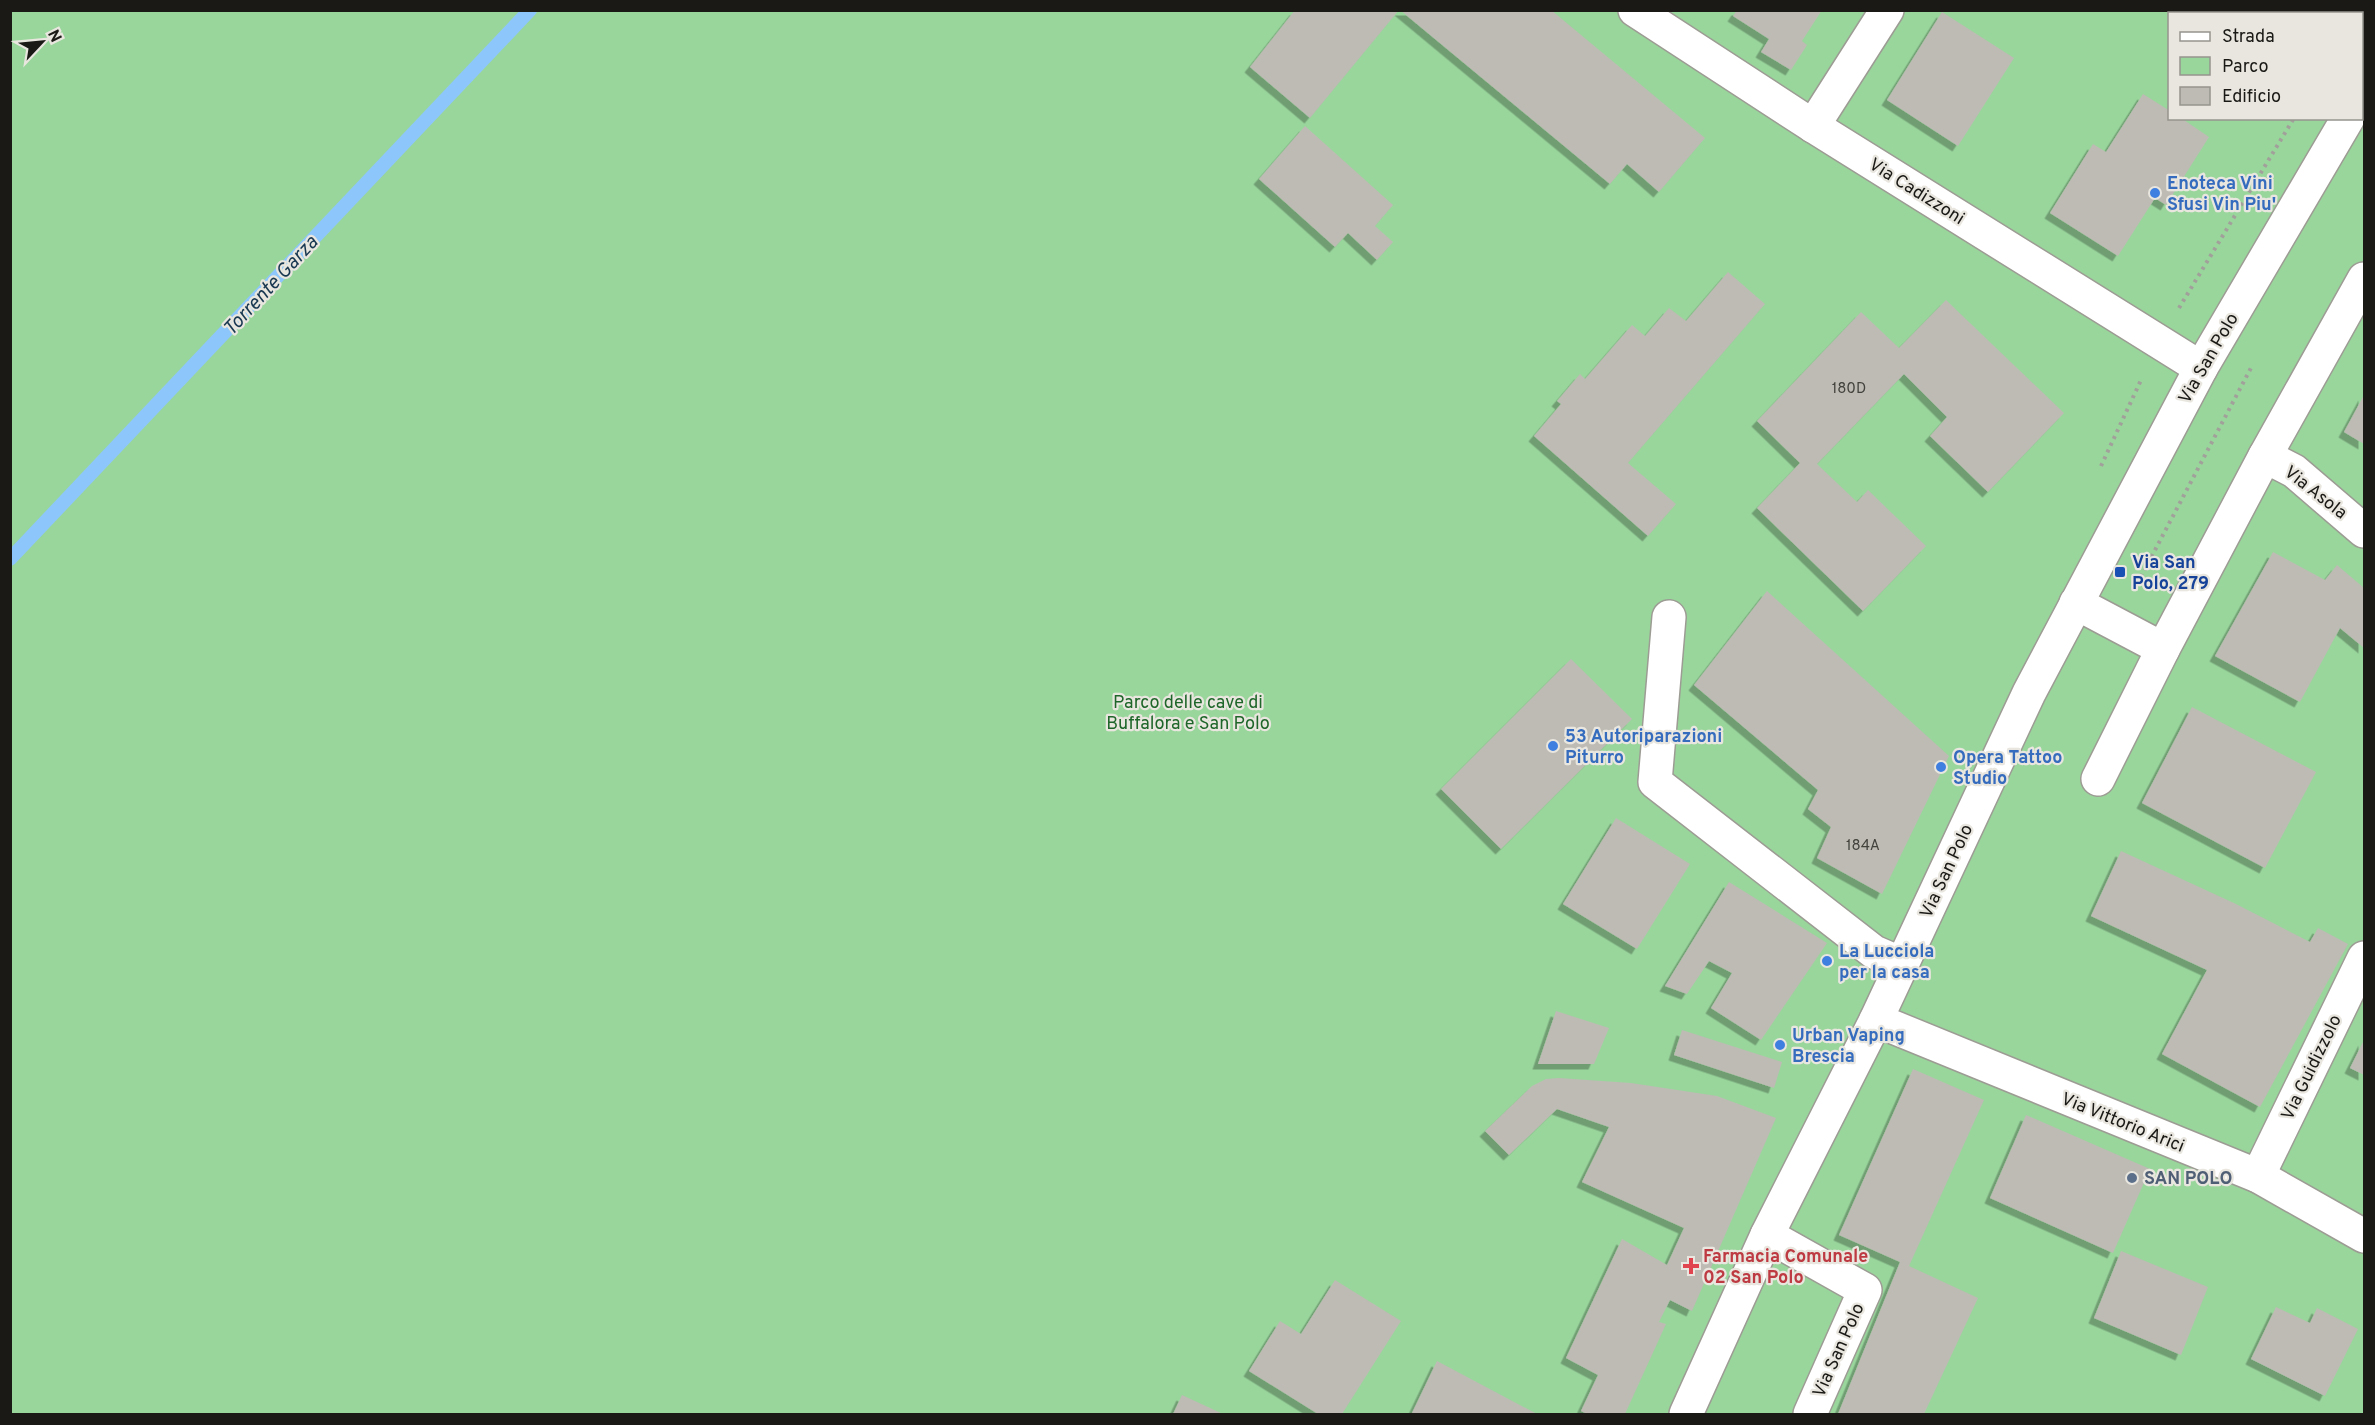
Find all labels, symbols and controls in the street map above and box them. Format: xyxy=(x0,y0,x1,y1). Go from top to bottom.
north arrow xyxy=(12,12,72,72)
legend xyxy=(2168,12,2363,120)
text: Strada xyxy=(2222,26,2275,49)
text: N xyxy=(42,27,65,46)
text: Parco xyxy=(2222,56,2268,79)
text: Edificio xyxy=(2222,86,2281,109)
street label: Via Cadizzoni xyxy=(1864,154,1968,231)
place label: Enoteca Vini Sfusi Vin Piu' xyxy=(2167,173,2276,217)
marker: Enoteca Vini Sfusi Vin Piu' xyxy=(2148,186,2162,200)
water label: Torrente Garza xyxy=(218,230,325,342)
street label: Via San Polo xyxy=(2174,309,2245,408)
house number: 180D xyxy=(1832,380,1866,399)
street label: Via Asola xyxy=(2279,461,2351,525)
place label: Via San Polo, 279 xyxy=(2132,552,2209,596)
marker: Via San Polo, 279 xyxy=(2113,565,2127,579)
park label: Parco delle cave di Buffalora e San Polo xyxy=(1106,692,1270,736)
place label: 53 Autoriparazioni Piturro xyxy=(1565,726,1722,770)
marker: 53 Autoriparazioni Piturro xyxy=(1546,739,1560,753)
place label: Opera Tattoo Studio xyxy=(1953,747,2063,791)
marker: Opera Tattoo Studio xyxy=(1934,760,1948,774)
street label: Via San Polo xyxy=(1916,821,1979,922)
house number: 184A xyxy=(1846,837,1880,856)
place label: La Lucciola per la casa xyxy=(1839,941,1934,985)
marker: La Lucciola per la casa xyxy=(1820,954,1834,968)
street label: Via Guidizzolo xyxy=(2277,1011,2348,1124)
place label: Urban Vaping Brescia xyxy=(1792,1025,1905,1069)
marker: Urban Vaping Brescia xyxy=(1773,1038,1787,1052)
street label: Via Vittorio Arici xyxy=(2057,1088,2187,1159)
place label: SAN POLO xyxy=(2144,1168,2232,1191)
marker: SAN POLO xyxy=(2125,1171,2139,1185)
place label: Farmacia Comunale 02 San Polo xyxy=(1703,1246,1868,1290)
marker: Farmacia Comunale 02 San Polo xyxy=(1684,1259,1698,1273)
street label: Via San Polo xyxy=(1808,1300,1870,1401)

